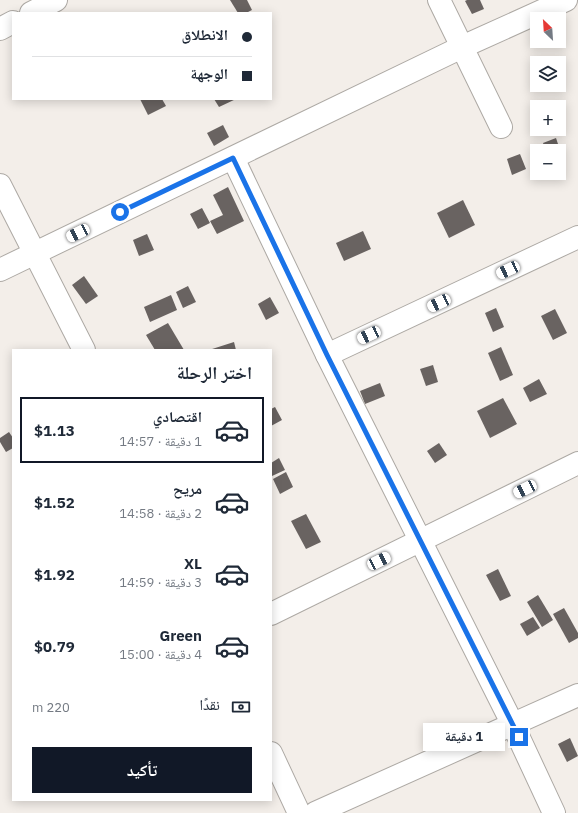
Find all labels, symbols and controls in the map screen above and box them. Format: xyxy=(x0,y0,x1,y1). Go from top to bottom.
north arrow xyxy=(530,12,566,48)
map controls xyxy=(530,12,566,180)
text: الانطلاق xyxy=(182,25,228,44)
button: layers xyxy=(530,56,566,92)
text: الوجهة xyxy=(190,64,228,83)
button: + xyxy=(530,100,566,136)
button: − xyxy=(530,144,566,180)
route start xyxy=(111,203,129,221)
car xyxy=(65,222,91,244)
car xyxy=(495,259,521,281)
car xyxy=(426,292,452,314)
car xyxy=(356,324,382,346)
text: اختر الرحلة xyxy=(177,361,252,384)
text: اقتصادي xyxy=(153,407,202,426)
icon: car xyxy=(214,412,250,448)
text: $1.13 xyxy=(34,421,75,440)
text: 1 دقيقة · 14:57 xyxy=(119,433,202,450)
car xyxy=(512,478,538,500)
text: مريح xyxy=(173,479,202,498)
icon: car xyxy=(214,484,250,520)
text: $1.52 xyxy=(34,493,75,512)
text: 2 دقيقة · 14:58 xyxy=(119,505,202,522)
car xyxy=(366,550,392,572)
text: XL xyxy=(184,554,202,573)
icon: car xyxy=(214,556,250,592)
text: $1.92 xyxy=(34,565,75,584)
text: 3 دقيقة · 14:59 xyxy=(119,574,202,591)
text: Green xyxy=(159,626,202,645)
icon: car xyxy=(214,628,250,664)
text: $0.79 xyxy=(34,637,75,656)
text: 4 دقيقة · 15:00 xyxy=(119,646,202,663)
text: نقدًا xyxy=(199,695,220,714)
icon: cash xyxy=(230,696,252,718)
text: 220 m xyxy=(32,699,70,716)
callout: 1 دقيقة xyxy=(423,723,505,751)
text: 1 دقيقة xyxy=(445,728,483,745)
route end xyxy=(510,728,528,746)
button: تأكيد xyxy=(32,747,252,793)

